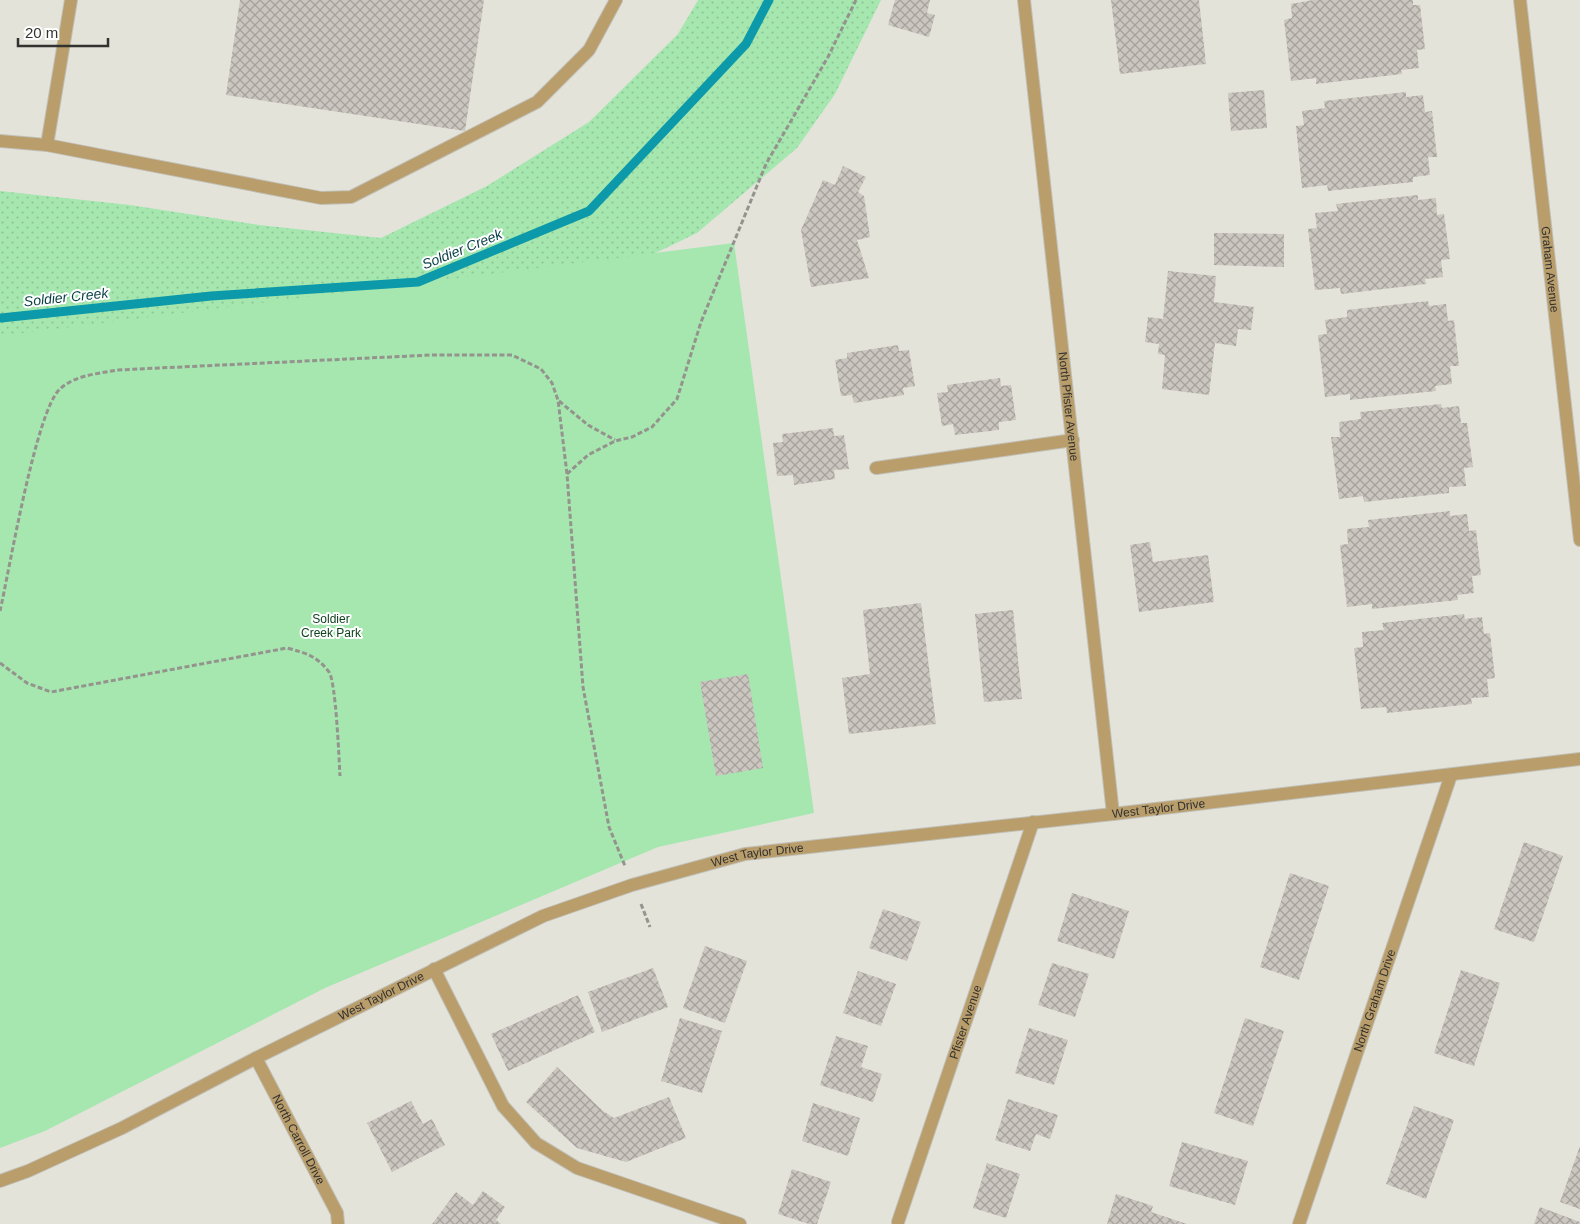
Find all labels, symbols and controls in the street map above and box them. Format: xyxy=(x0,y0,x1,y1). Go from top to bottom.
scale bar xyxy=(18,15,108,47)
text: 20 m xyxy=(25,24,58,41)
water label: Soldier Creek xyxy=(420,225,505,272)
street label: Graham Avenue xyxy=(1538,226,1562,313)
water label: Soldier Creek xyxy=(23,285,110,309)
street label: North Pfister Avenue xyxy=(1056,351,1081,462)
park label: Soldier Creek Park xyxy=(301,612,362,640)
street label: West Taylor Drive xyxy=(1111,796,1206,821)
street label: West Taylor Drive xyxy=(710,841,805,870)
street label: North Graham Drive xyxy=(1351,947,1399,1054)
street label: West Taylor Drive xyxy=(336,969,427,1023)
street label: Pfister Avenue xyxy=(946,983,985,1061)
street label: North Carroll Drive xyxy=(269,1092,328,1187)

